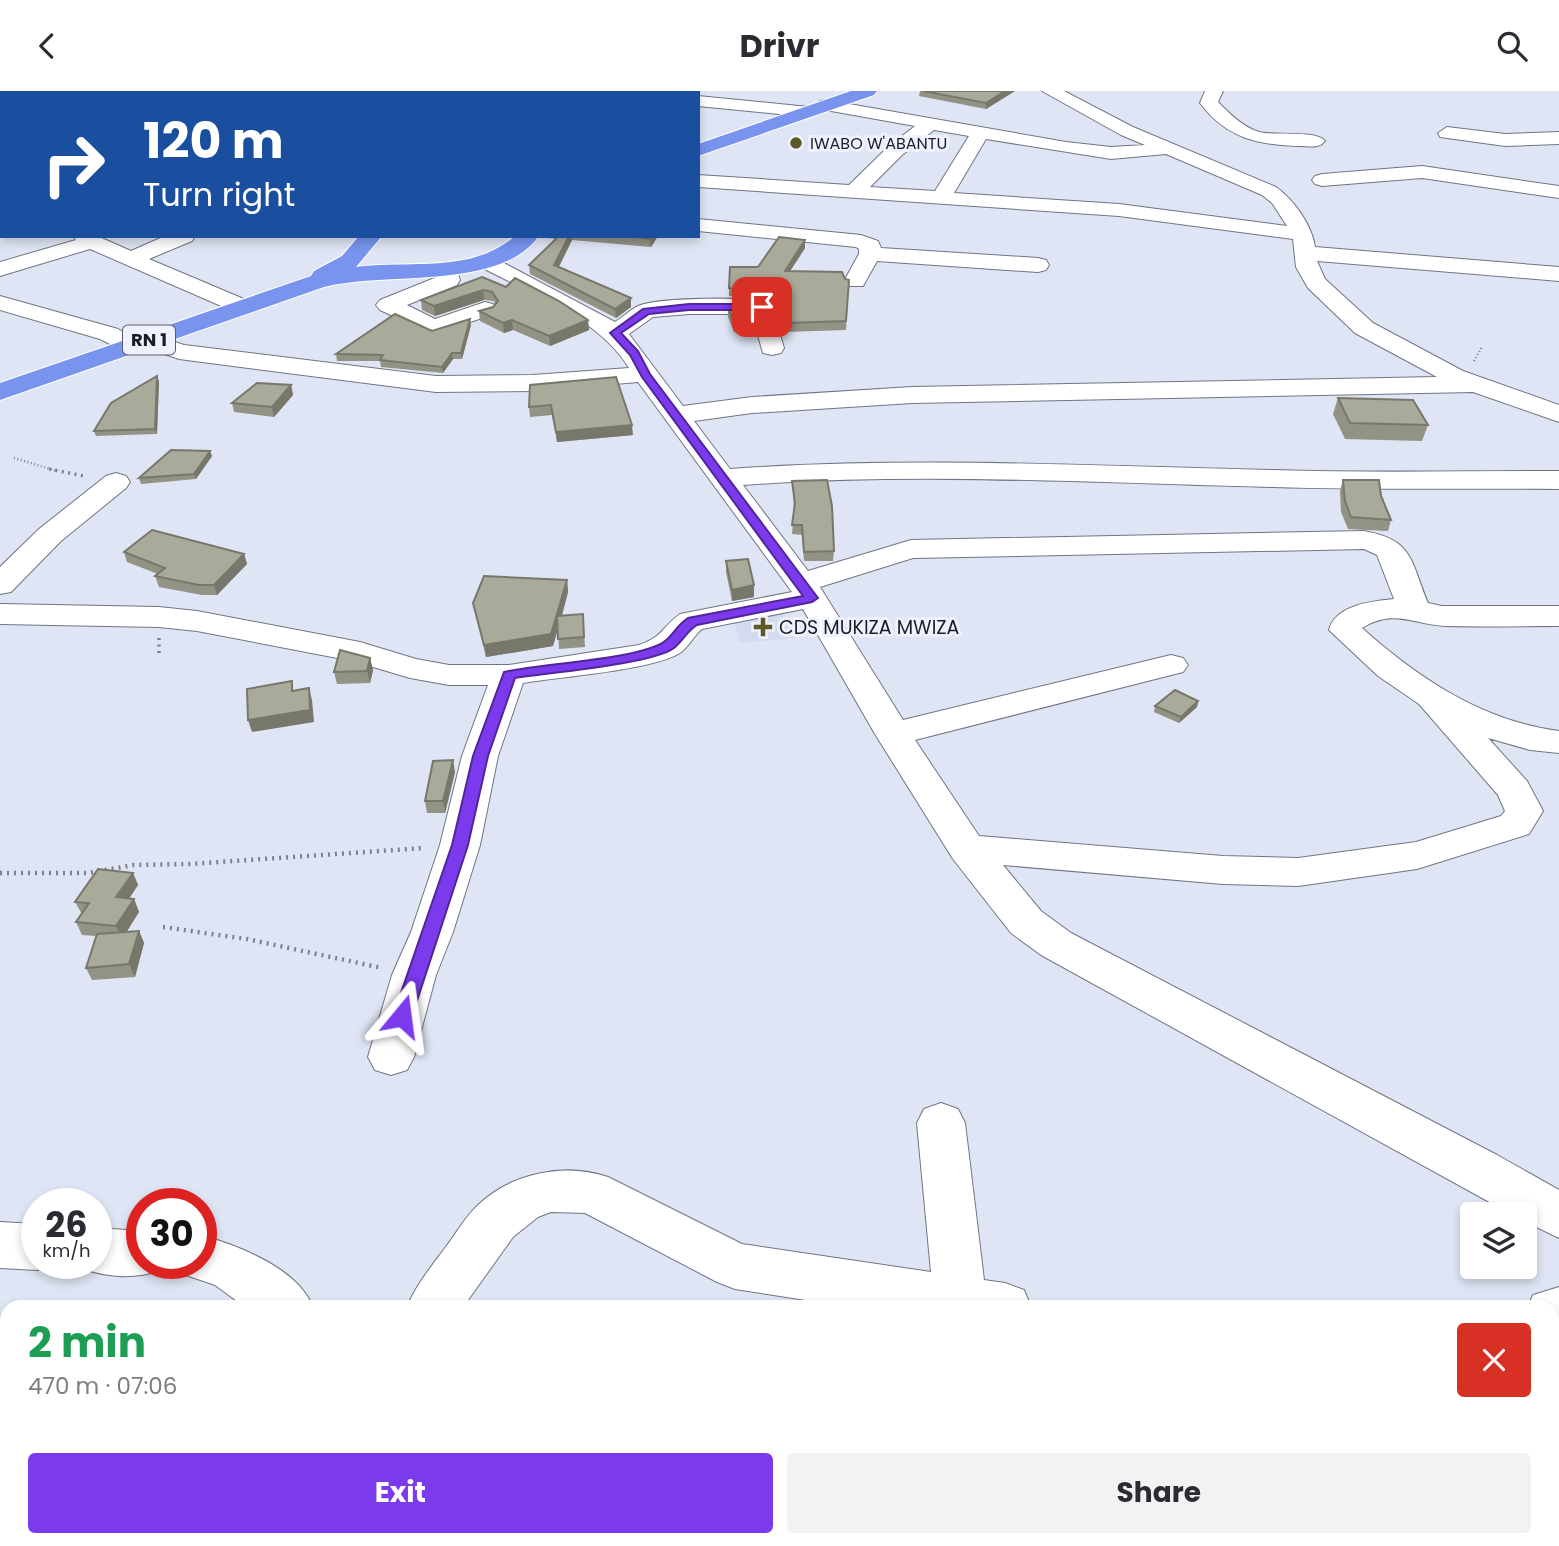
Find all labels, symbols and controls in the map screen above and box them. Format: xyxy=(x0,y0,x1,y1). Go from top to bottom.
text: Drivr xyxy=(739,23,820,68)
icon: back xyxy=(28,27,66,65)
icon: search xyxy=(1493,27,1531,65)
text: 120 m xyxy=(143,107,284,175)
icon: right xyxy=(28,119,119,210)
place label: IWABO W'ABANTU xyxy=(810,132,947,155)
marker: IWABO W'ABANTU xyxy=(788,135,804,151)
text: Turn right xyxy=(143,172,295,217)
pin xyxy=(732,277,792,337)
icon: arrive xyxy=(743,288,781,326)
road number: RN 1 xyxy=(123,325,175,355)
place label: CDS MUKIZA MWIZA xyxy=(779,614,960,641)
marker: CDS MUKIZA MWIZA xyxy=(753,617,773,637)
position arrow xyxy=(365,979,439,1053)
speed limit sign: 30 xyxy=(126,1188,217,1279)
text: 26 xyxy=(45,1200,88,1249)
map controls xyxy=(1460,1202,1537,1279)
button: layers xyxy=(1460,1202,1537,1279)
text: km/h xyxy=(43,1238,90,1263)
text: 2 min xyxy=(28,1313,146,1372)
button: close xyxy=(1457,1323,1531,1397)
text: 470 m · 07:06 xyxy=(28,1370,177,1402)
button: Exit xyxy=(28,1453,773,1533)
button: Share xyxy=(787,1453,1531,1533)

